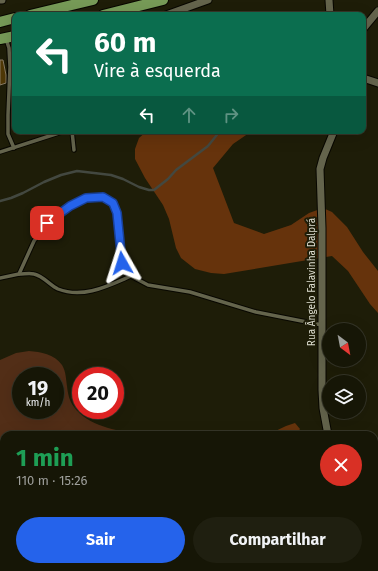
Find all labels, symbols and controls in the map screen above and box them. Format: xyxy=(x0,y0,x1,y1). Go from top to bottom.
text: 60 m xyxy=(94,26,156,59)
icon: left xyxy=(28,28,80,80)
text: Vire à esquerda xyxy=(94,60,221,82)
icon: left xyxy=(136,104,158,126)
icon: ahead xyxy=(178,104,200,126)
icon: right xyxy=(220,104,242,126)
pin xyxy=(30,206,64,240)
icon: arrive xyxy=(36,212,58,234)
street label: Rua Ângelo Falavinha Dalprá xyxy=(305,218,318,346)
position arrow xyxy=(101,242,143,284)
north arrow xyxy=(322,323,366,367)
map controls xyxy=(322,323,366,419)
speed limit sign: 20 xyxy=(72,367,124,419)
button: layers xyxy=(322,375,366,419)
text: 19 xyxy=(28,376,48,400)
text: km/h xyxy=(26,397,50,409)
text: 1 min xyxy=(16,444,74,472)
button: close xyxy=(320,444,362,486)
text: 110 m · 15:26 xyxy=(16,473,88,488)
button: Sair xyxy=(16,517,185,563)
button: Compartilhar xyxy=(193,517,362,563)

